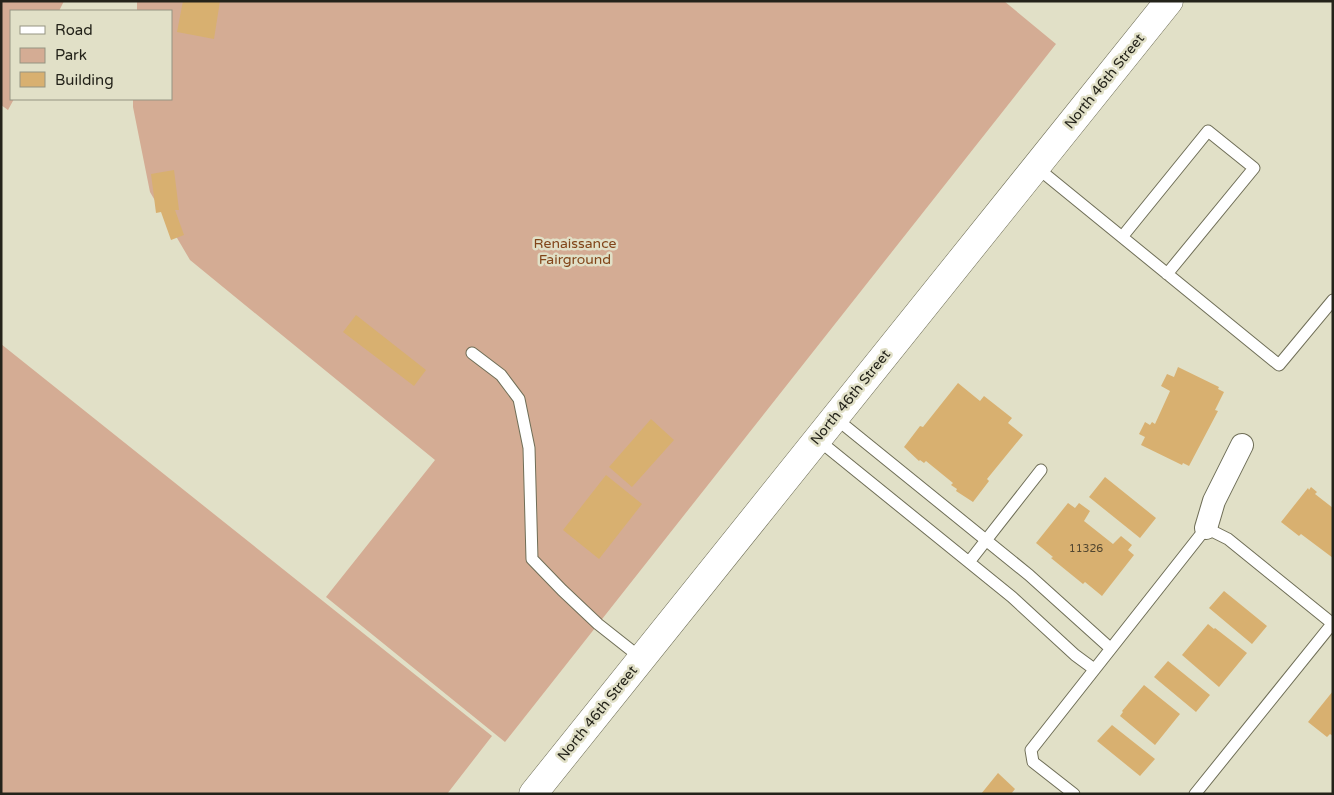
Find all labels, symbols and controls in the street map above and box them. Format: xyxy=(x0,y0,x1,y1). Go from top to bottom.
legend xyxy=(10,10,172,100)
text: Road xyxy=(55,21,93,39)
street label: North 46th Street xyxy=(1061,30,1148,132)
text: Park xyxy=(55,46,87,64)
text: Building xyxy=(55,71,114,89)
park label: Renaissance Fairground xyxy=(534,235,617,268)
street label: North 46th Street xyxy=(807,346,894,448)
house number: 11326 xyxy=(1069,542,1103,555)
street label: North 46th Street xyxy=(554,662,641,764)

